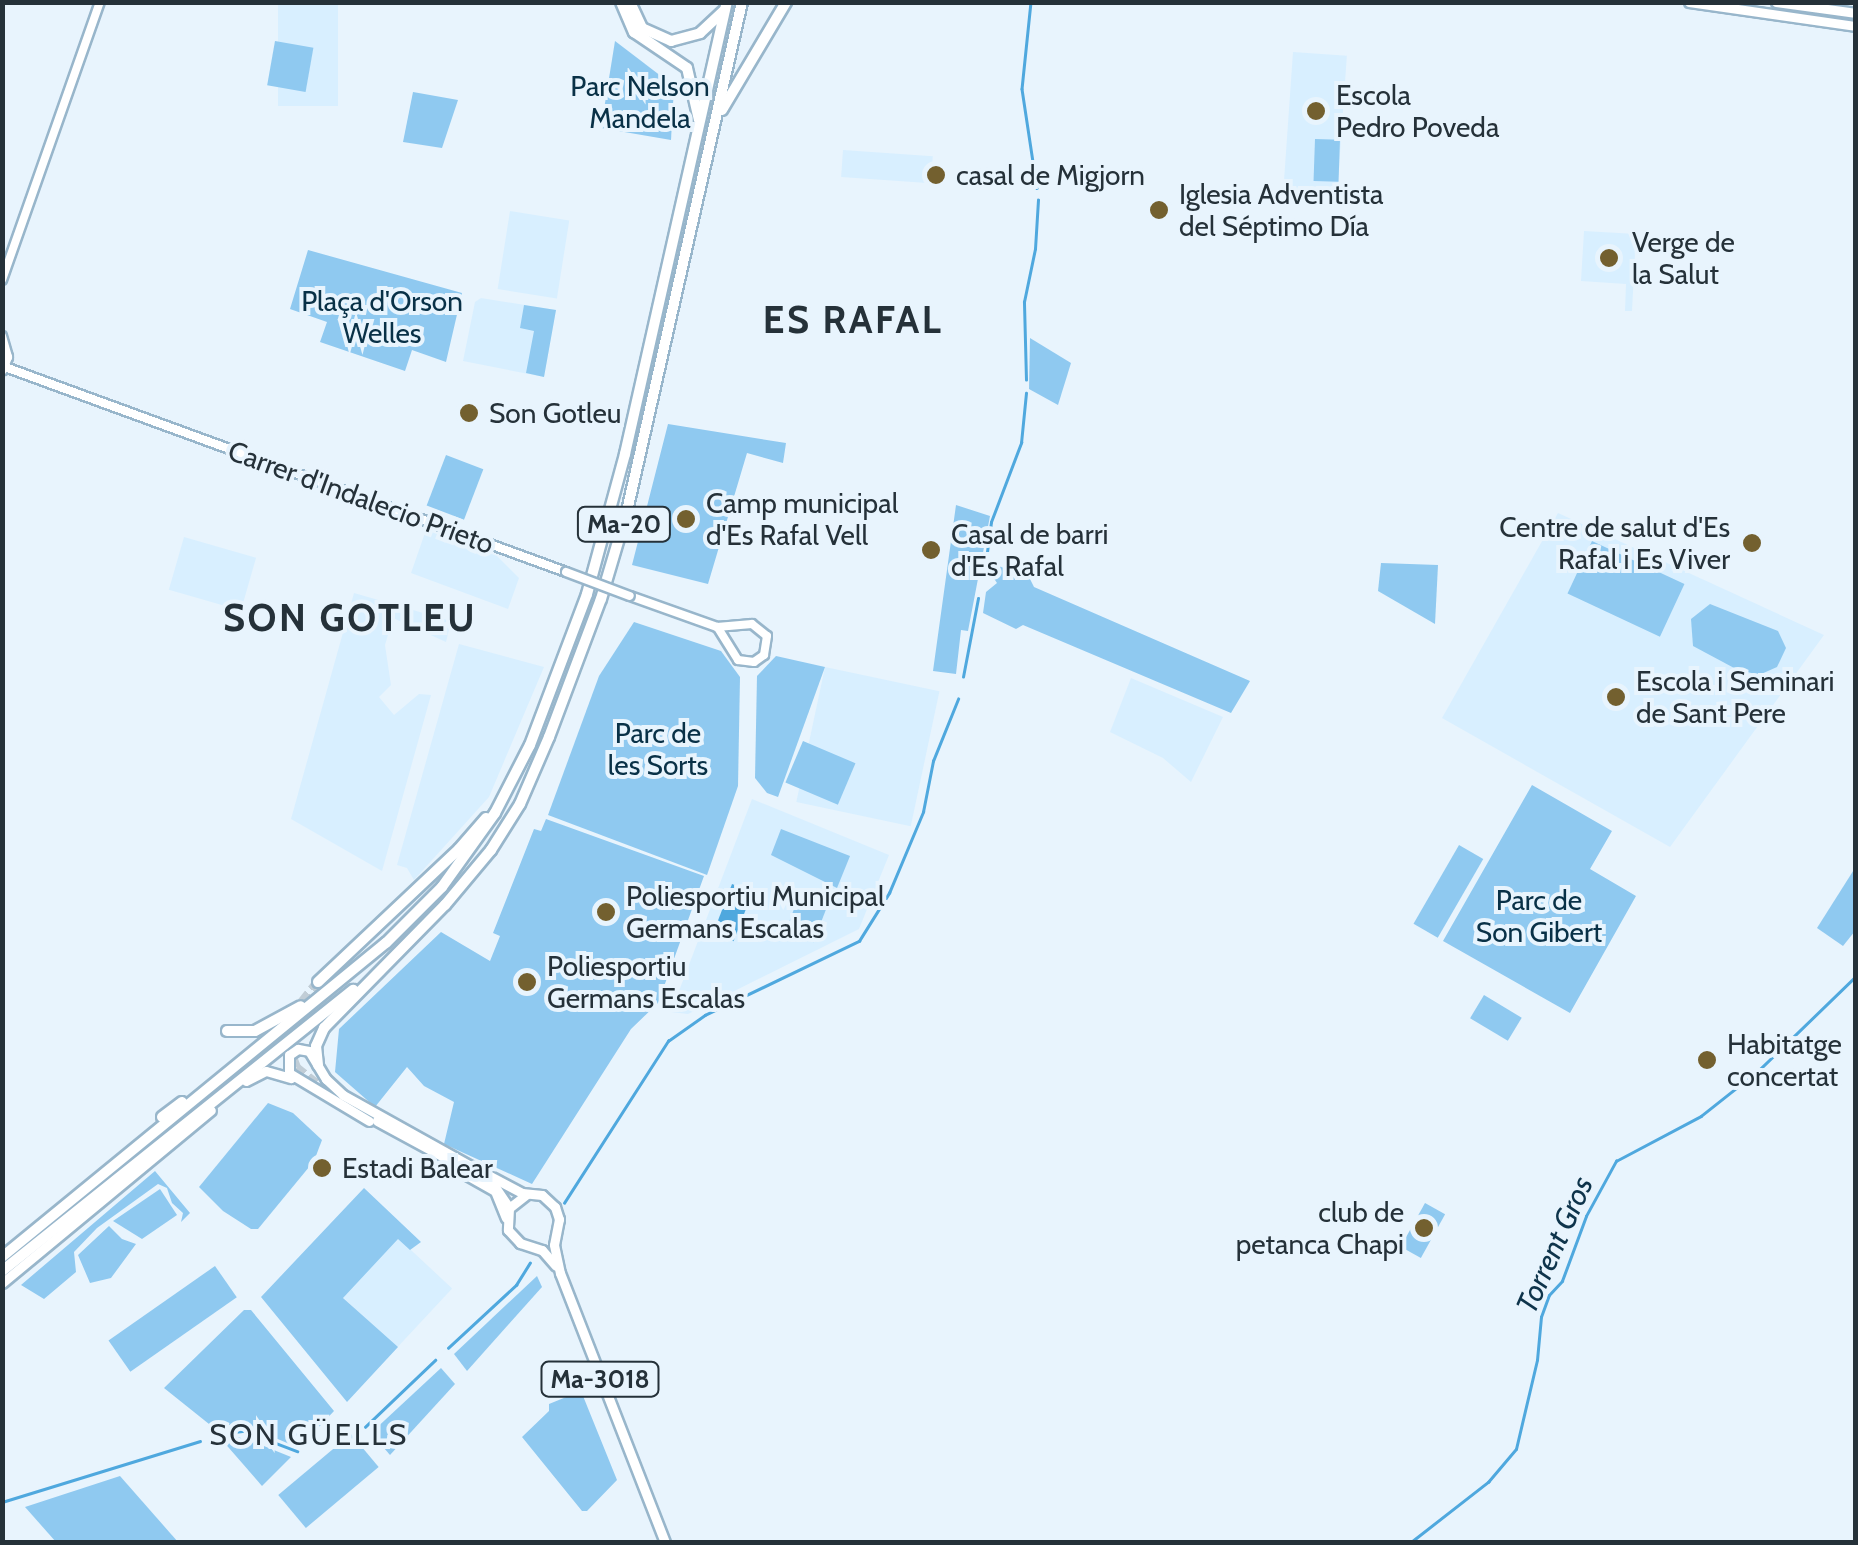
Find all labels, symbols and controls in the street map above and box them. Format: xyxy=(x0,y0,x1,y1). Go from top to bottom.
park label: Parc Nelson Mandela xyxy=(570,69,710,135)
place label: Escola Pedro Poveda xyxy=(1336,78,1499,144)
marker: Escola Pedro Poveda xyxy=(1305,100,1327,122)
place label: casal de Migjorn xyxy=(956,158,1145,192)
marker: casal de Migjorn xyxy=(925,164,947,186)
place label: Iglesia Adventista del Séptimo Día xyxy=(1179,177,1383,243)
marker: Iglesia Adventista del Séptimo Día xyxy=(1148,199,1170,221)
place label: Verge de la Salut xyxy=(1632,225,1735,291)
marker: Verge de la Salut xyxy=(1596,245,1622,271)
park label: Plaça d'Orson Welles xyxy=(301,284,463,350)
district label: ES RAFAL xyxy=(763,297,943,343)
place label: Son Gotleu xyxy=(489,396,621,430)
marker: Son Gotleu xyxy=(458,402,480,424)
street label: Carrer d'Indalecio Prieto xyxy=(224,433,498,561)
place label: Camp municipal d'Es Rafal Vell xyxy=(706,486,898,552)
road number: Ma-20 xyxy=(576,504,672,544)
marker: Camp municipal d'Es Rafal Vell xyxy=(675,508,697,530)
place label: Centre de salut d'Es Rafal i Es Viver xyxy=(1499,510,1730,576)
place label: Casal de barri d'Es Rafal xyxy=(951,517,1108,583)
marker: Centre de salut d'Es Rafal i Es Viver xyxy=(1739,530,1765,556)
marker: Casal de barri d'Es Rafal xyxy=(920,539,942,561)
district label: SON GOTLEU xyxy=(223,595,477,641)
place label: Escola i Seminari de Sant Pere xyxy=(1636,664,1835,730)
marker: Escola i Seminari de Sant Pere xyxy=(1605,686,1627,708)
park label: Parc de les Sorts xyxy=(608,716,708,782)
place label: Poliesportiu Municipal Germans Escalas xyxy=(626,879,885,945)
park label: Parc de Son Gibert xyxy=(1476,883,1602,949)
marker: Poliesportiu Municipal Germans Escalas xyxy=(595,901,617,923)
place label: Poliesportiu Germans Escalas xyxy=(547,949,745,1015)
marker: Poliesportiu Germans Escalas xyxy=(516,971,538,993)
place label: Habitatge concertat xyxy=(1727,1027,1842,1093)
marker: Habitatge concertat xyxy=(1696,1049,1718,1071)
place label: Estadi Balear xyxy=(342,1151,493,1185)
marker: Estadi Balear xyxy=(311,1157,333,1179)
water label: Torrent Gros xyxy=(1509,1171,1601,1319)
place label: club de petanca Chapi xyxy=(1236,1195,1404,1261)
marker: club de petanca Chapi xyxy=(1413,1217,1435,1239)
road number: Ma-3018 xyxy=(540,1359,660,1399)
district label: SON GÜELLS xyxy=(209,1417,409,1453)

